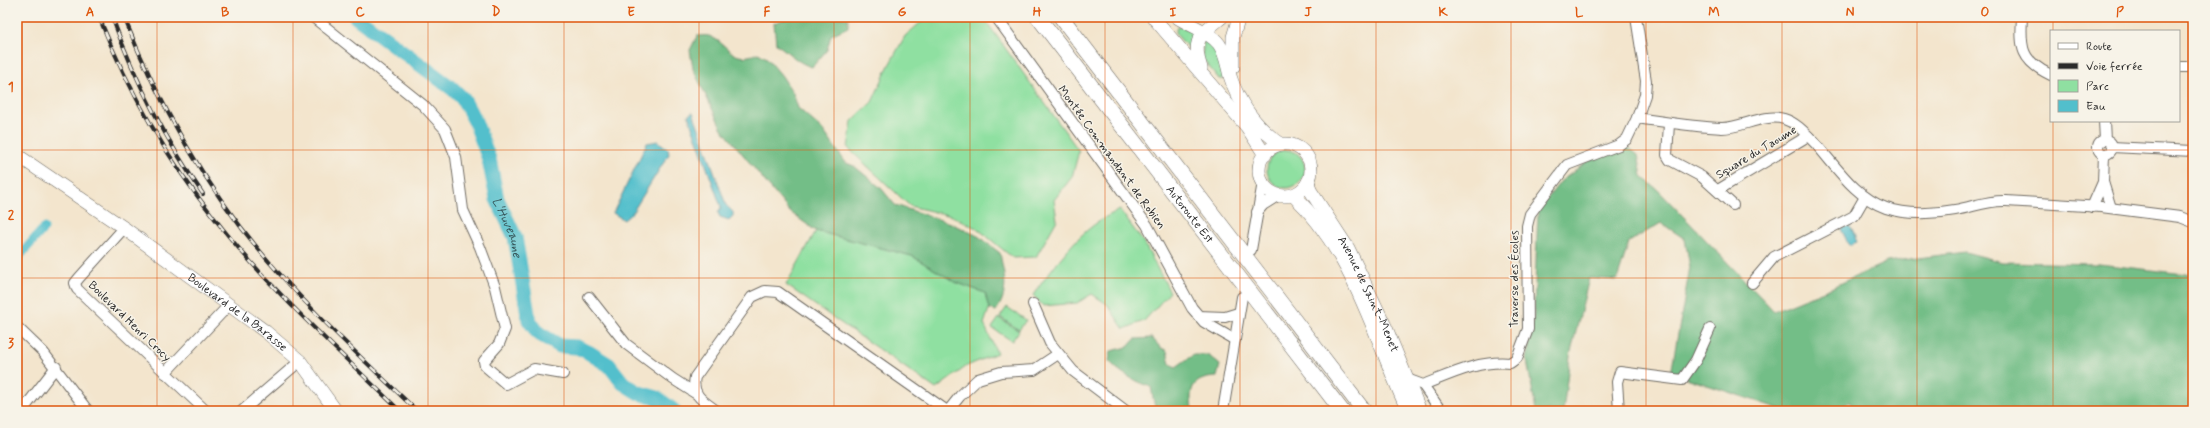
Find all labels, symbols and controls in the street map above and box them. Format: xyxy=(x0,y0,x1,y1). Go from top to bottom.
text: A xyxy=(86,4,94,21)
text: B xyxy=(221,4,230,21)
text: C xyxy=(355,4,365,21)
text: D xyxy=(492,4,501,21)
text: E xyxy=(627,4,635,21)
text: F xyxy=(764,4,771,21)
text: G xyxy=(898,4,907,21)
text: H xyxy=(1033,4,1042,21)
text: I xyxy=(1170,4,1177,21)
text: J xyxy=(1304,4,1312,21)
text: K xyxy=(1438,4,1448,21)
text: L xyxy=(1575,4,1584,21)
text: M xyxy=(1708,4,1720,21)
text: N xyxy=(1846,4,1855,21)
text: O xyxy=(1981,4,1990,21)
text: P xyxy=(2116,4,2124,21)
legend xyxy=(2050,30,2180,122)
text: Route xyxy=(2086,39,2112,55)
text: Voie ferrée xyxy=(2086,59,2143,75)
text: 1 xyxy=(8,79,14,96)
text: Parc xyxy=(2086,79,2109,95)
street label: Montée Commandant de Robien xyxy=(1054,82,1169,233)
text: Eau xyxy=(2086,99,2106,115)
street label: Square du Taoume xyxy=(1713,122,1800,183)
street label: Autoroute Est xyxy=(1162,183,1217,248)
water label: L'Huveaune xyxy=(487,195,526,260)
text: 2 xyxy=(8,207,15,224)
street label: Traverse des Écoles xyxy=(1507,230,1523,328)
street label: Avenue de Saint-Menet xyxy=(1333,233,1402,355)
street label: Boulevard de la Barasse xyxy=(184,270,290,356)
street label: Boulevard Henri Crocy xyxy=(84,278,174,366)
text: 3 xyxy=(8,335,14,352)

